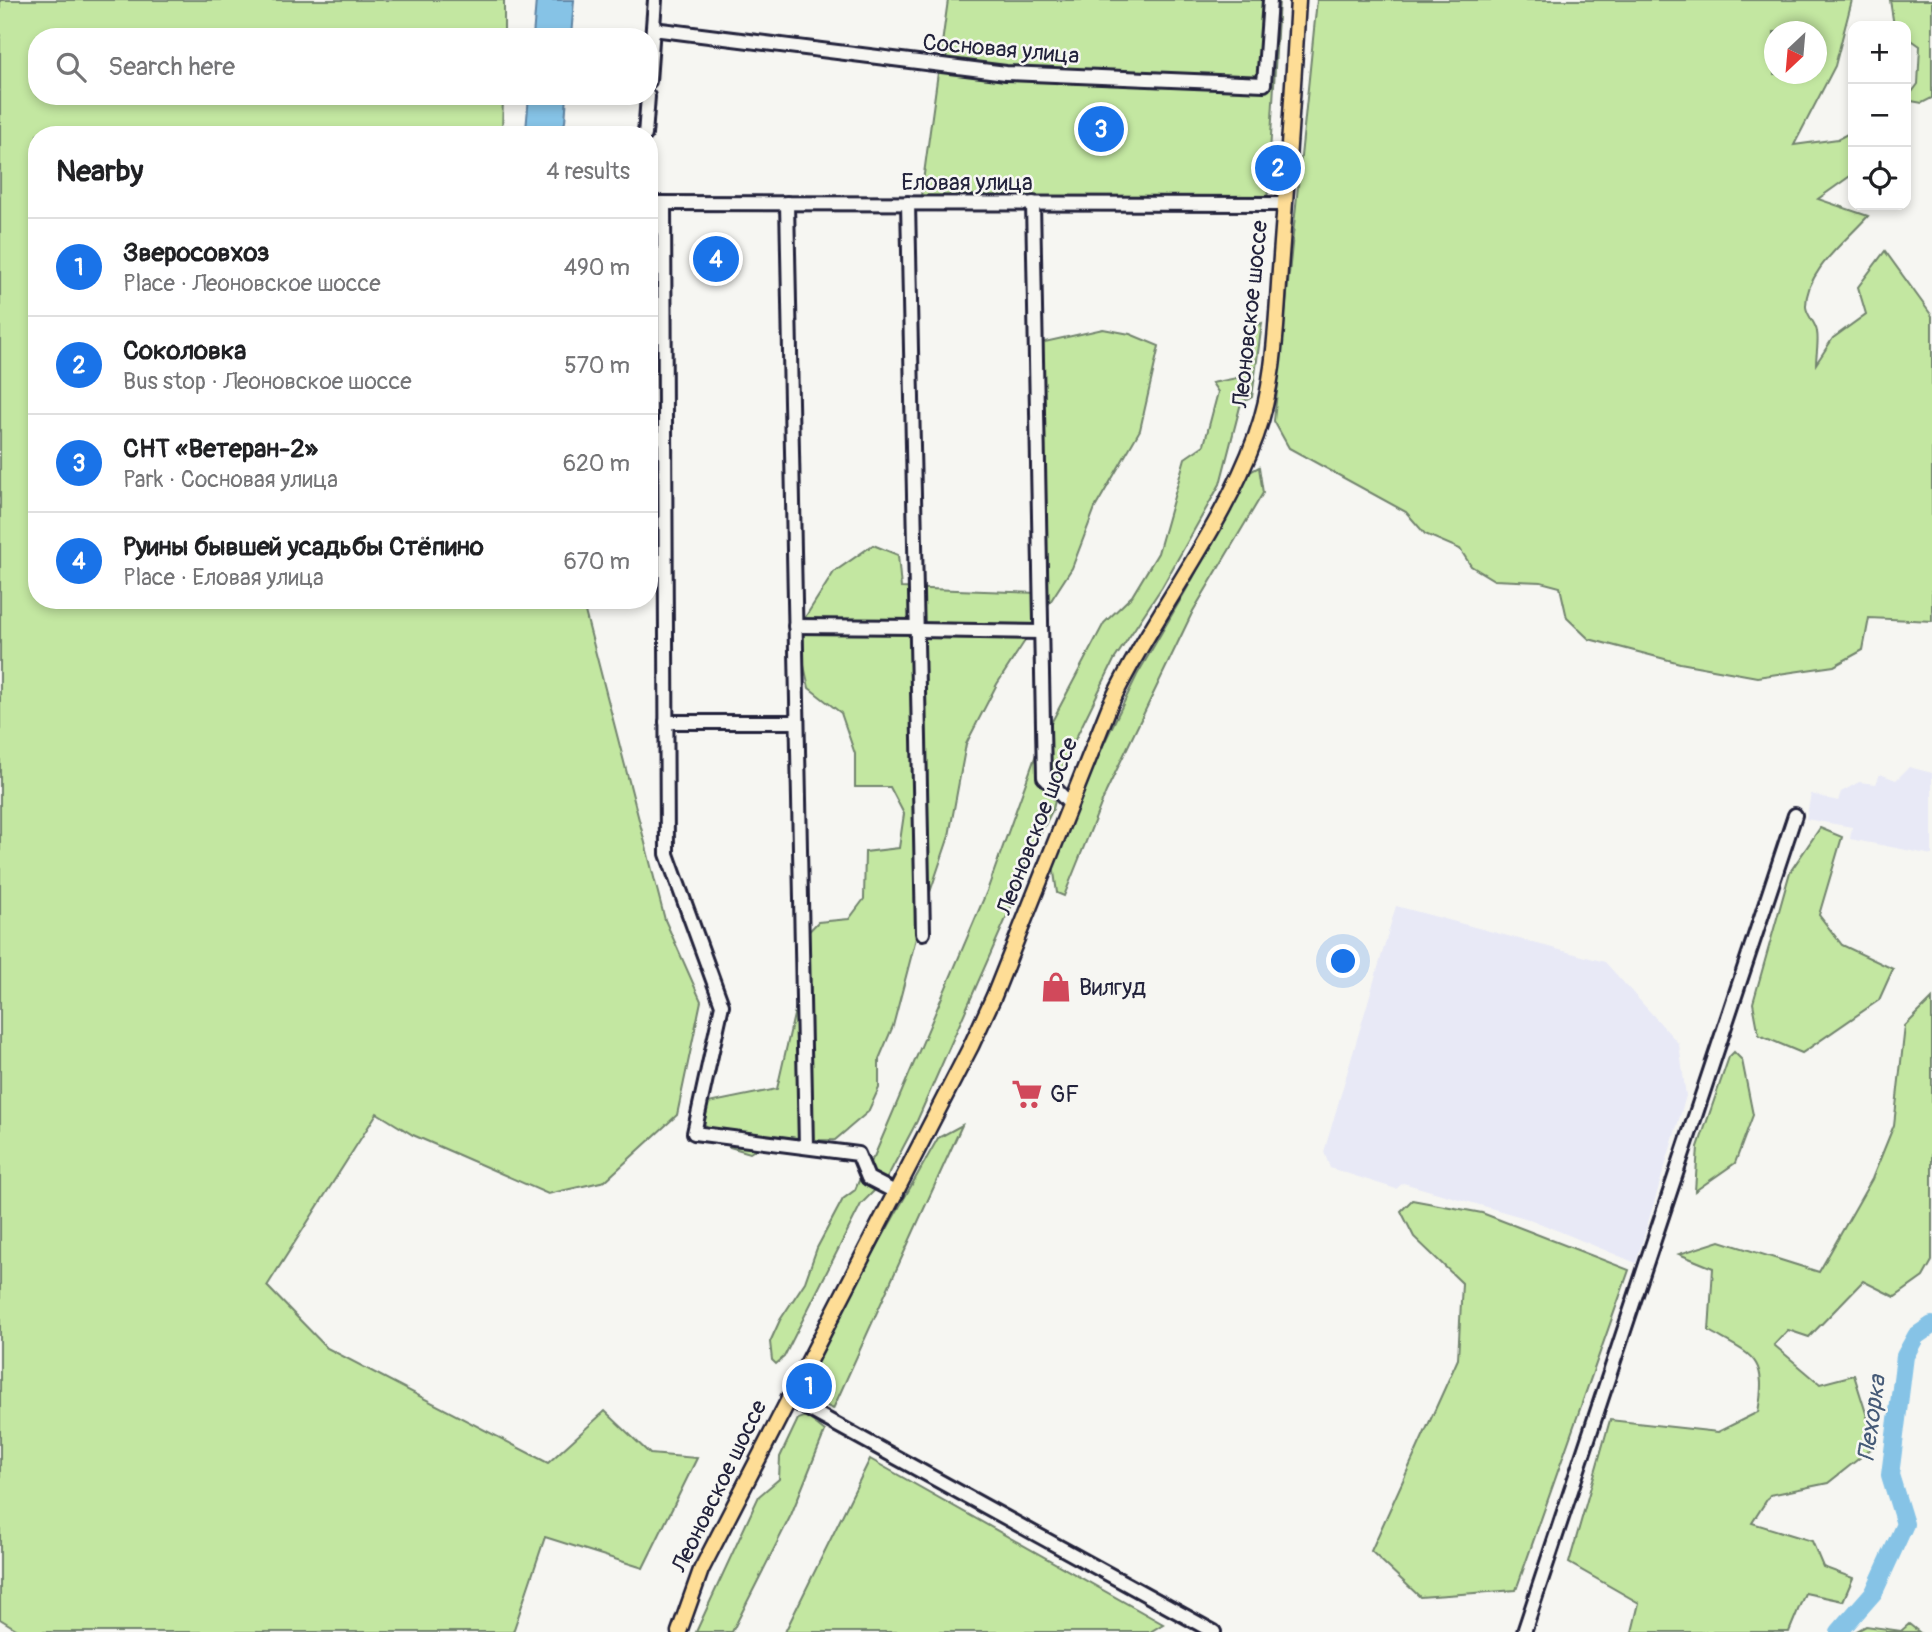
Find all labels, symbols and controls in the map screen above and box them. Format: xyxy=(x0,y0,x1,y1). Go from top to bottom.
north arrow xyxy=(1764,21,1827,84)
map controls xyxy=(1848,21,1911,210)
button: + xyxy=(1848,21,1911,84)
search box xyxy=(28,28,658,105)
street label: Сосновая улица xyxy=(921,28,1081,70)
icon: search xyxy=(52,48,90,86)
text: Search here xyxy=(108,51,235,83)
button: − xyxy=(1848,84,1911,147)
pin: 3 xyxy=(1078,103,1124,155)
pin: 2 xyxy=(1255,142,1301,194)
button: locate xyxy=(1848,147,1911,210)
text: Nearby xyxy=(56,153,143,190)
text: 4 results xyxy=(546,157,630,186)
street label: Еловая улица xyxy=(901,168,1033,197)
street label: Леоновское шоссе xyxy=(1226,218,1274,410)
pin: 4 xyxy=(693,233,739,285)
text: Зверосовхоз xyxy=(123,237,270,269)
text: 1 xyxy=(75,253,84,282)
text: 490 m xyxy=(564,253,630,282)
text: Place · Леоновское шоссе xyxy=(123,269,381,298)
text: Соколовка xyxy=(123,335,246,367)
text: 2 xyxy=(73,351,85,380)
text: 570 m xyxy=(564,351,630,380)
text: Bus stop · Леоновское шоссе xyxy=(123,367,411,396)
text: СНТ «Ветеран-2» xyxy=(123,433,318,465)
text: 3 xyxy=(73,449,85,478)
text: 620 m xyxy=(563,449,630,478)
text: Park · Сосновая улица xyxy=(123,465,338,494)
text: Руины бывшей усадьбы Стёпино xyxy=(123,531,484,563)
text: 4 xyxy=(72,547,86,576)
text: 670 m xyxy=(564,547,630,576)
text: Place · Еловая улица xyxy=(123,563,324,592)
street label: Леоновское шоссе xyxy=(989,732,1084,920)
your location xyxy=(1326,944,1360,978)
shop icon: Вилгуд xyxy=(1039,970,1073,1004)
place label: Вилгуд xyxy=(1079,973,1146,1002)
supermarket icon: GF xyxy=(1010,1077,1044,1111)
place label: GF xyxy=(1050,1080,1079,1109)
pin: 1 xyxy=(786,1360,832,1412)
water label: Пехорка xyxy=(1852,1372,1893,1463)
street label: Леоновское шоссе xyxy=(664,1394,774,1578)

